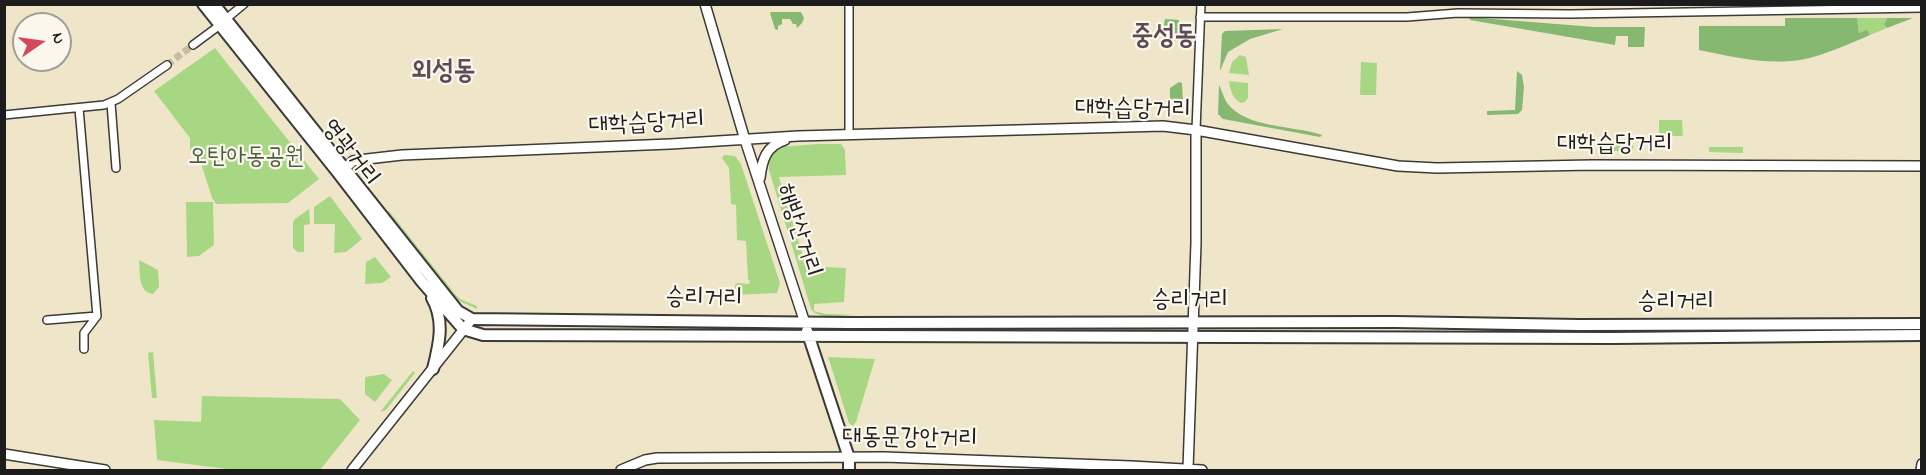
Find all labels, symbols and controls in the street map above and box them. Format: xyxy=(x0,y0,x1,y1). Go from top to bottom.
north arrow xyxy=(12,12,72,72)
district label: 중성동 xyxy=(1131,23,1197,55)
text: N xyxy=(45,30,70,46)
district label: 외성동 xyxy=(410,58,476,90)
street label: 대학습당거리 xyxy=(1075,96,1191,126)
street label: 대학습당거리 xyxy=(588,108,706,142)
street label: 영광거리 xyxy=(314,115,384,193)
street label: 대학습당거리 xyxy=(1557,132,1673,160)
park label: 오탄아동공원 xyxy=(188,145,304,173)
street label: 해방산거리 xyxy=(768,181,826,281)
street label: 승리거리 xyxy=(665,285,743,315)
street label: 승리거리 xyxy=(1151,288,1229,316)
street label: 승리거리 xyxy=(1637,290,1715,318)
street label: 대동문강안거리 xyxy=(842,424,978,456)

